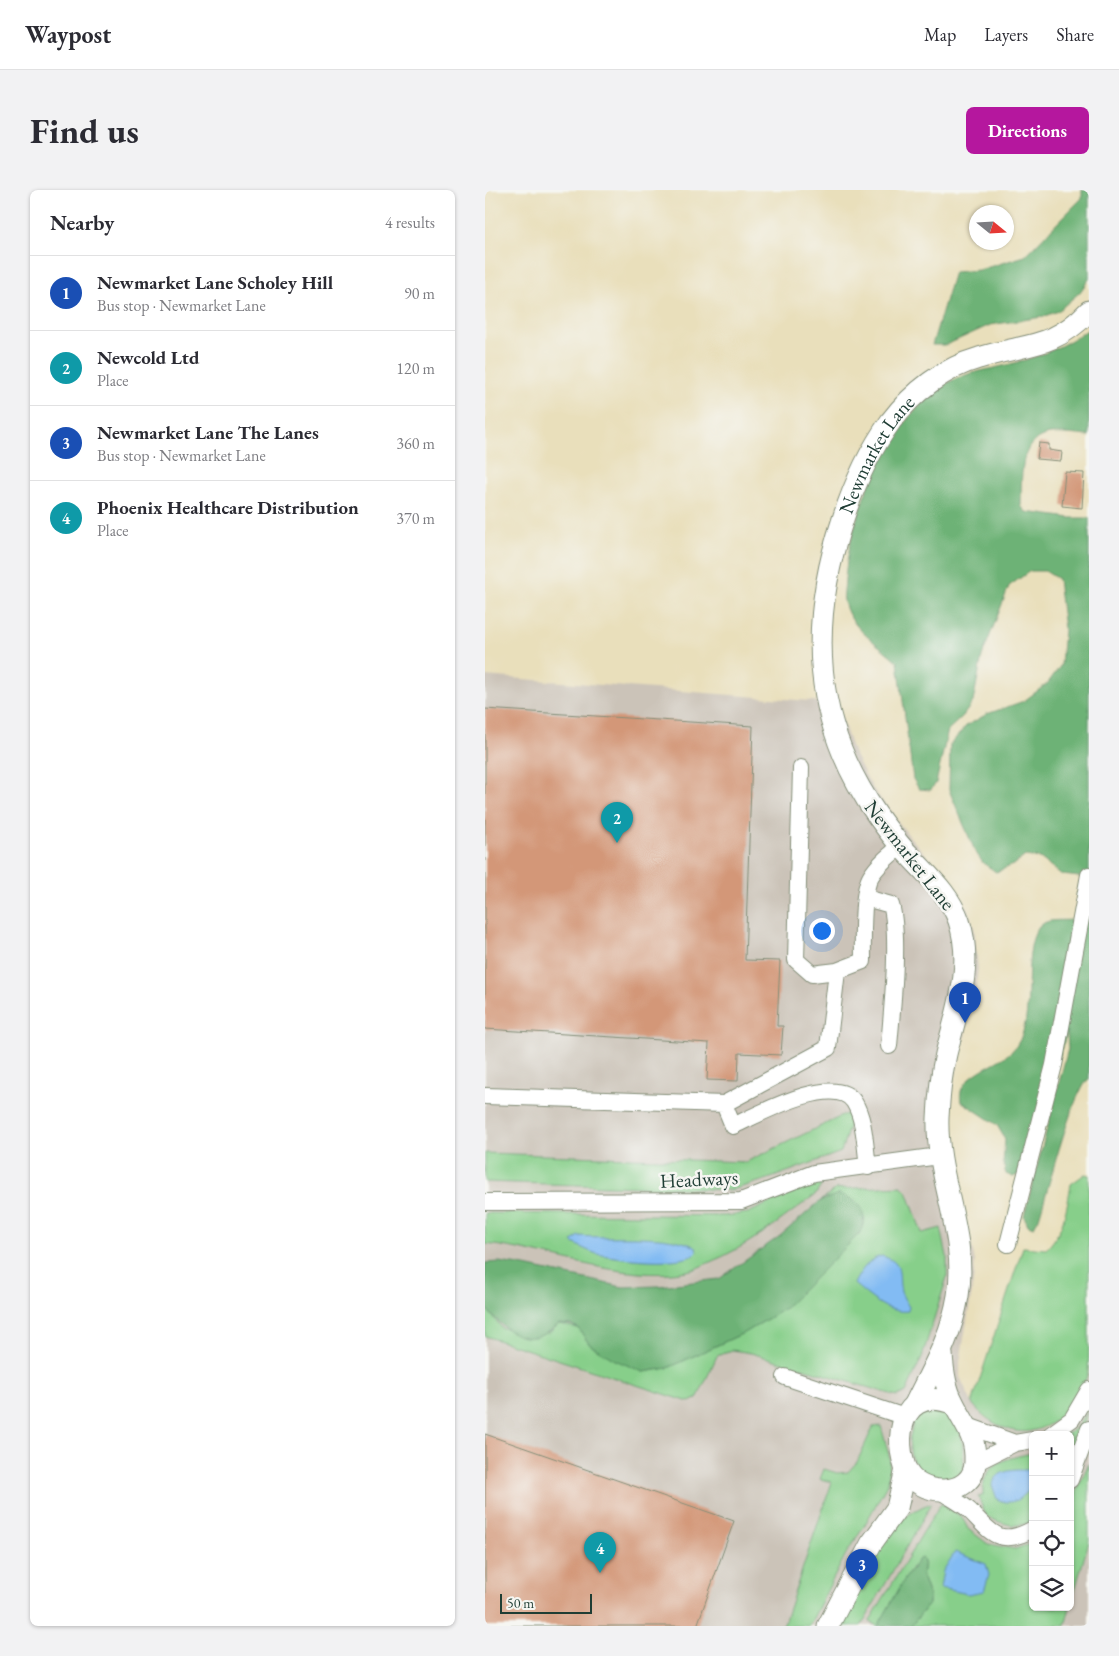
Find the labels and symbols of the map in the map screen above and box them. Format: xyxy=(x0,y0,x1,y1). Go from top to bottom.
north arrow xyxy=(969,205,1014,250)
street label: Newmarket Lane xyxy=(833,389,920,517)
street label: Newmarket Lane xyxy=(859,795,961,916)
pin: 2 xyxy=(601,802,633,843)
your location xyxy=(809,918,835,944)
pin: 1 xyxy=(949,982,981,1023)
street label: Headways xyxy=(659,1164,739,1194)
pin: 4 xyxy=(584,1532,616,1573)
pin: 3 xyxy=(846,1549,878,1590)
scale bar xyxy=(500,1591,593,1614)

